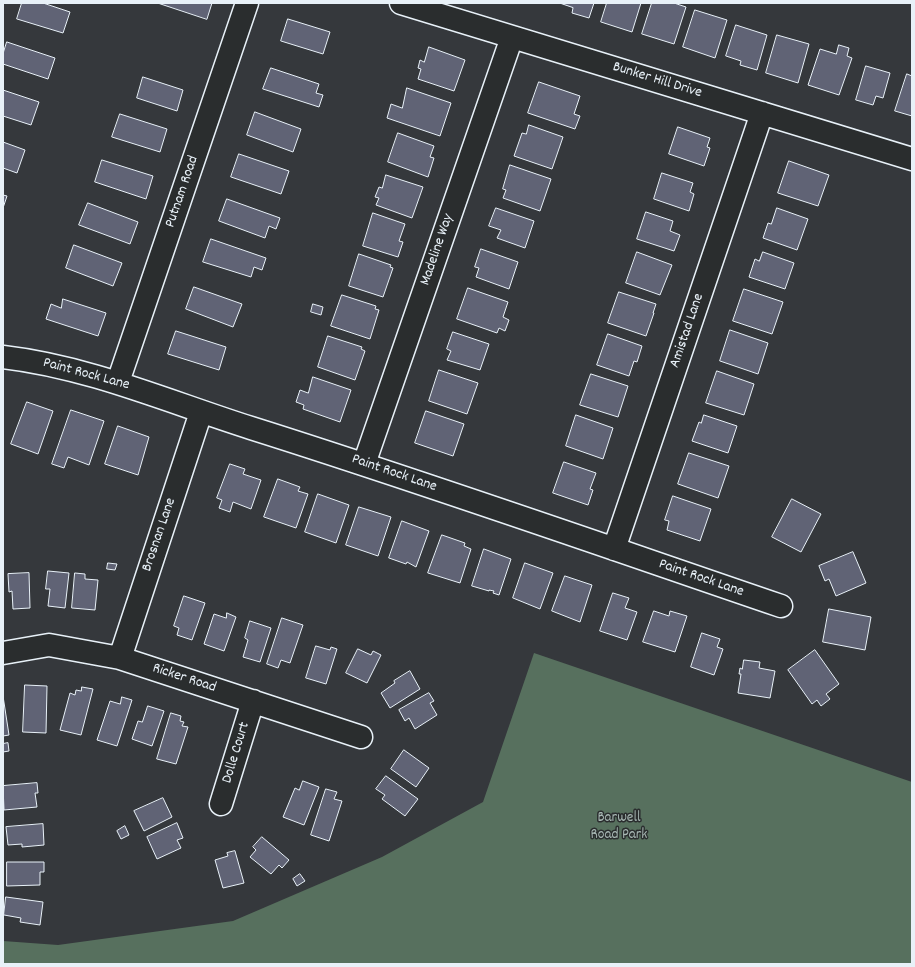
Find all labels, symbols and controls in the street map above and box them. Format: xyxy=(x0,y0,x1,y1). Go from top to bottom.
street label: Bunker Hill Drive xyxy=(610,59,704,103)
street label: Putnam Road xyxy=(162,154,204,230)
street label: Madeline Way xyxy=(417,212,459,288)
street label: Amistad Lane xyxy=(667,292,709,370)
street label: Paint Rock Lane xyxy=(41,355,131,395)
street label: Paint Rock Lane xyxy=(349,451,439,497)
street label: Brosnan Lane xyxy=(139,496,181,574)
street label: Paint Rock Lane xyxy=(656,556,746,602)
street label: Ricker Road xyxy=(150,660,218,698)
street label: Dolle Court xyxy=(219,720,255,786)
park label: Barwell Road Park xyxy=(590,810,648,845)

